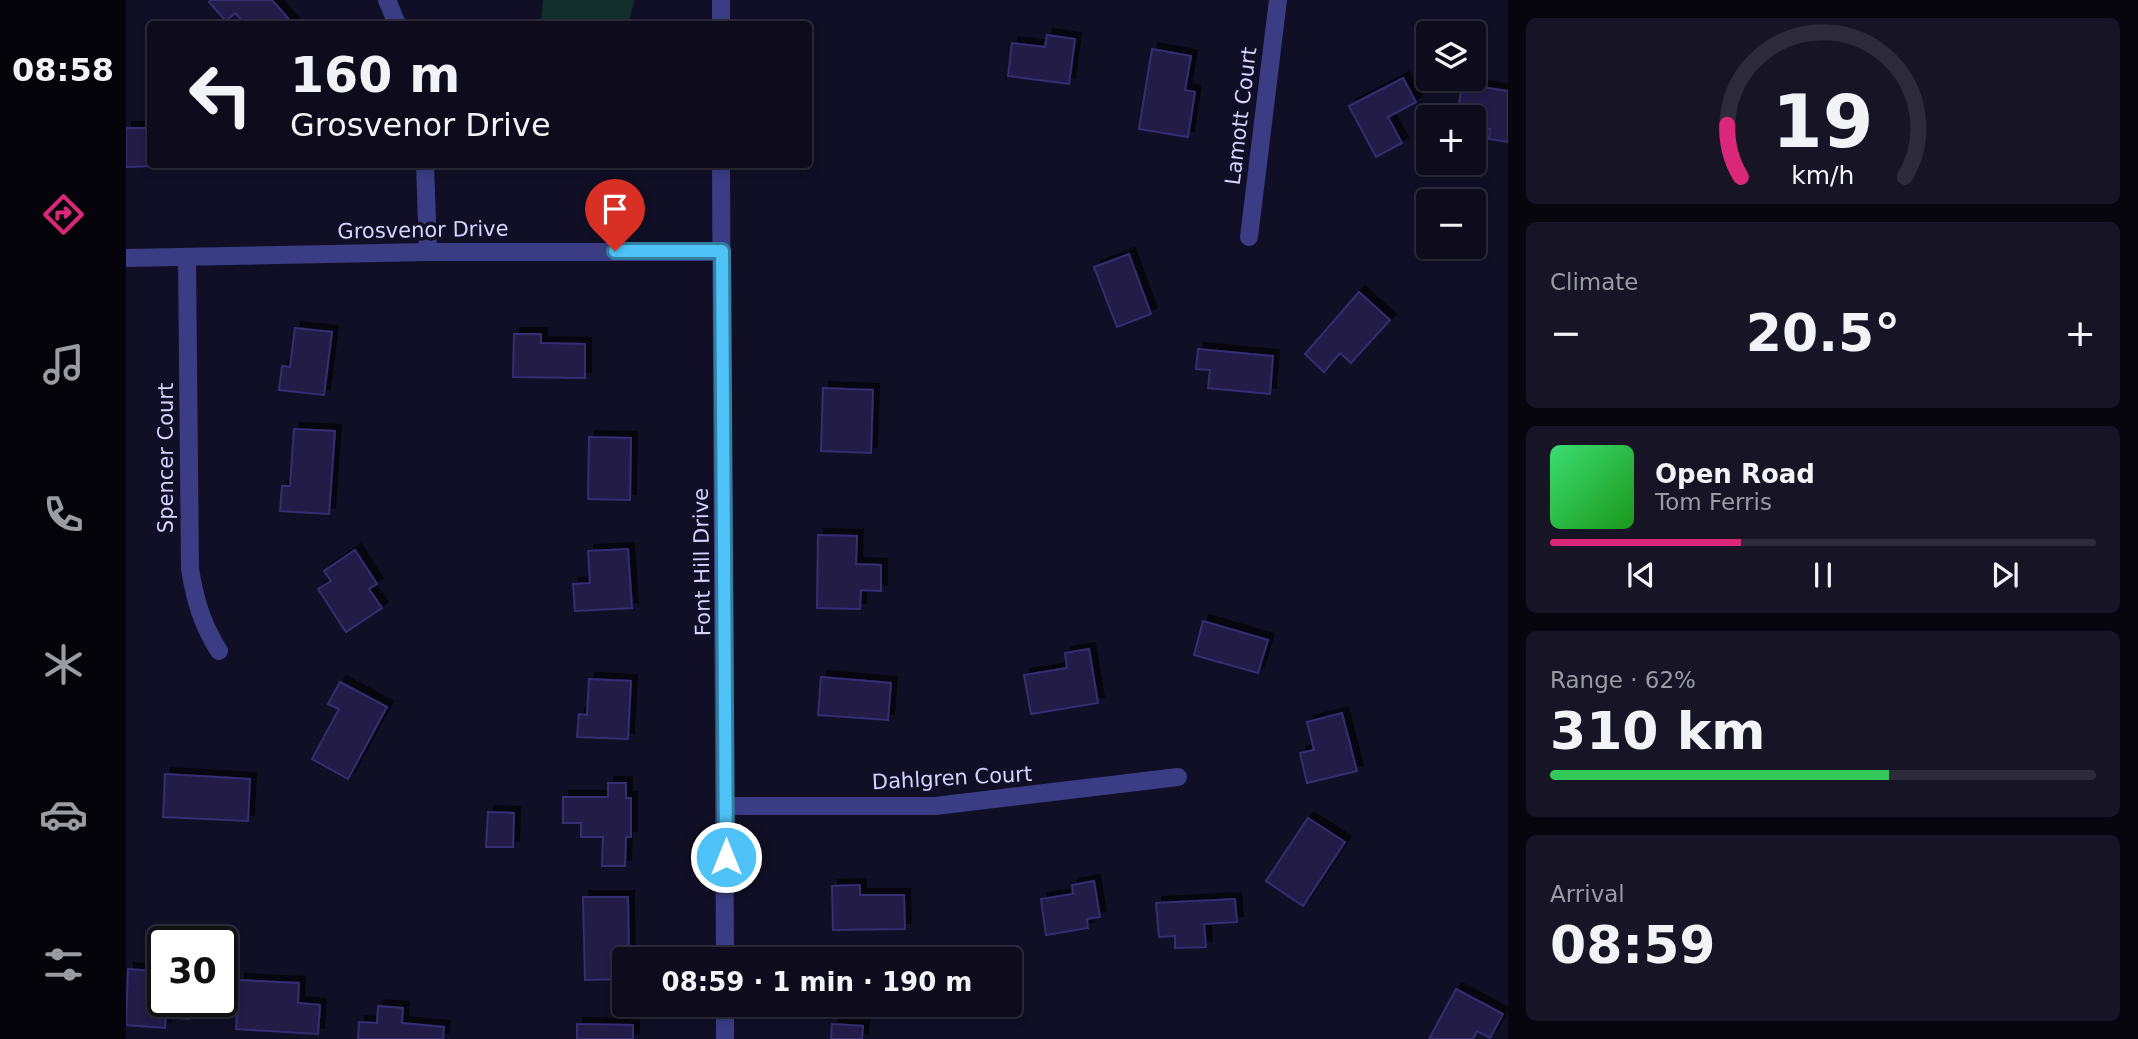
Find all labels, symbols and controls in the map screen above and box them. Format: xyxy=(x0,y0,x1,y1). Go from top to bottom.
map controls xyxy=(1416,21,1486,259)
button: layers xyxy=(1416,21,1486,91)
street label: Lamott Court xyxy=(1221,46,1261,186)
text: 160 m xyxy=(290,47,460,104)
icon: left xyxy=(175,49,266,140)
text: 08:58 xyxy=(12,51,114,89)
text: 19 xyxy=(1772,79,1874,164)
button: + xyxy=(1416,105,1486,175)
text: Grosvenor Drive xyxy=(290,106,551,144)
text: km/h xyxy=(1791,161,1855,190)
pin xyxy=(585,179,645,251)
button: − xyxy=(1416,189,1486,259)
icon: directions xyxy=(39,190,88,239)
icon: arrive xyxy=(596,190,634,228)
street label: Grosvenor Drive xyxy=(337,217,509,243)
text: Climate xyxy=(1550,269,1639,295)
text: 20.5° xyxy=(1746,303,1900,363)
text: − xyxy=(1550,311,1582,355)
text: + xyxy=(2064,311,2096,355)
icon: music xyxy=(39,340,88,389)
street label: Spencer Court xyxy=(154,383,178,533)
text: Open Road xyxy=(1655,459,1815,489)
street label: Font Hill Drive xyxy=(689,488,715,636)
text: Tom Ferris xyxy=(1655,489,1772,515)
icon: phone xyxy=(39,490,88,539)
icon: previous xyxy=(1622,556,1660,594)
icon: pause xyxy=(1804,556,1842,594)
icon: next xyxy=(1986,556,2024,594)
icon: climate xyxy=(39,640,88,689)
text: Range · 62% xyxy=(1550,667,1696,693)
text: 310 km xyxy=(1550,701,1765,761)
street label: Dahlgren Court xyxy=(871,762,1033,794)
icon: car xyxy=(39,790,88,839)
position arrow xyxy=(689,820,763,894)
text: Arrival xyxy=(1550,881,1625,907)
text: 08:59 xyxy=(1550,915,1716,975)
speed limit sign: 30 xyxy=(147,926,238,1017)
icon: filters xyxy=(39,940,88,989)
text: 08:59 · 1 min · 190 m xyxy=(662,967,972,997)

